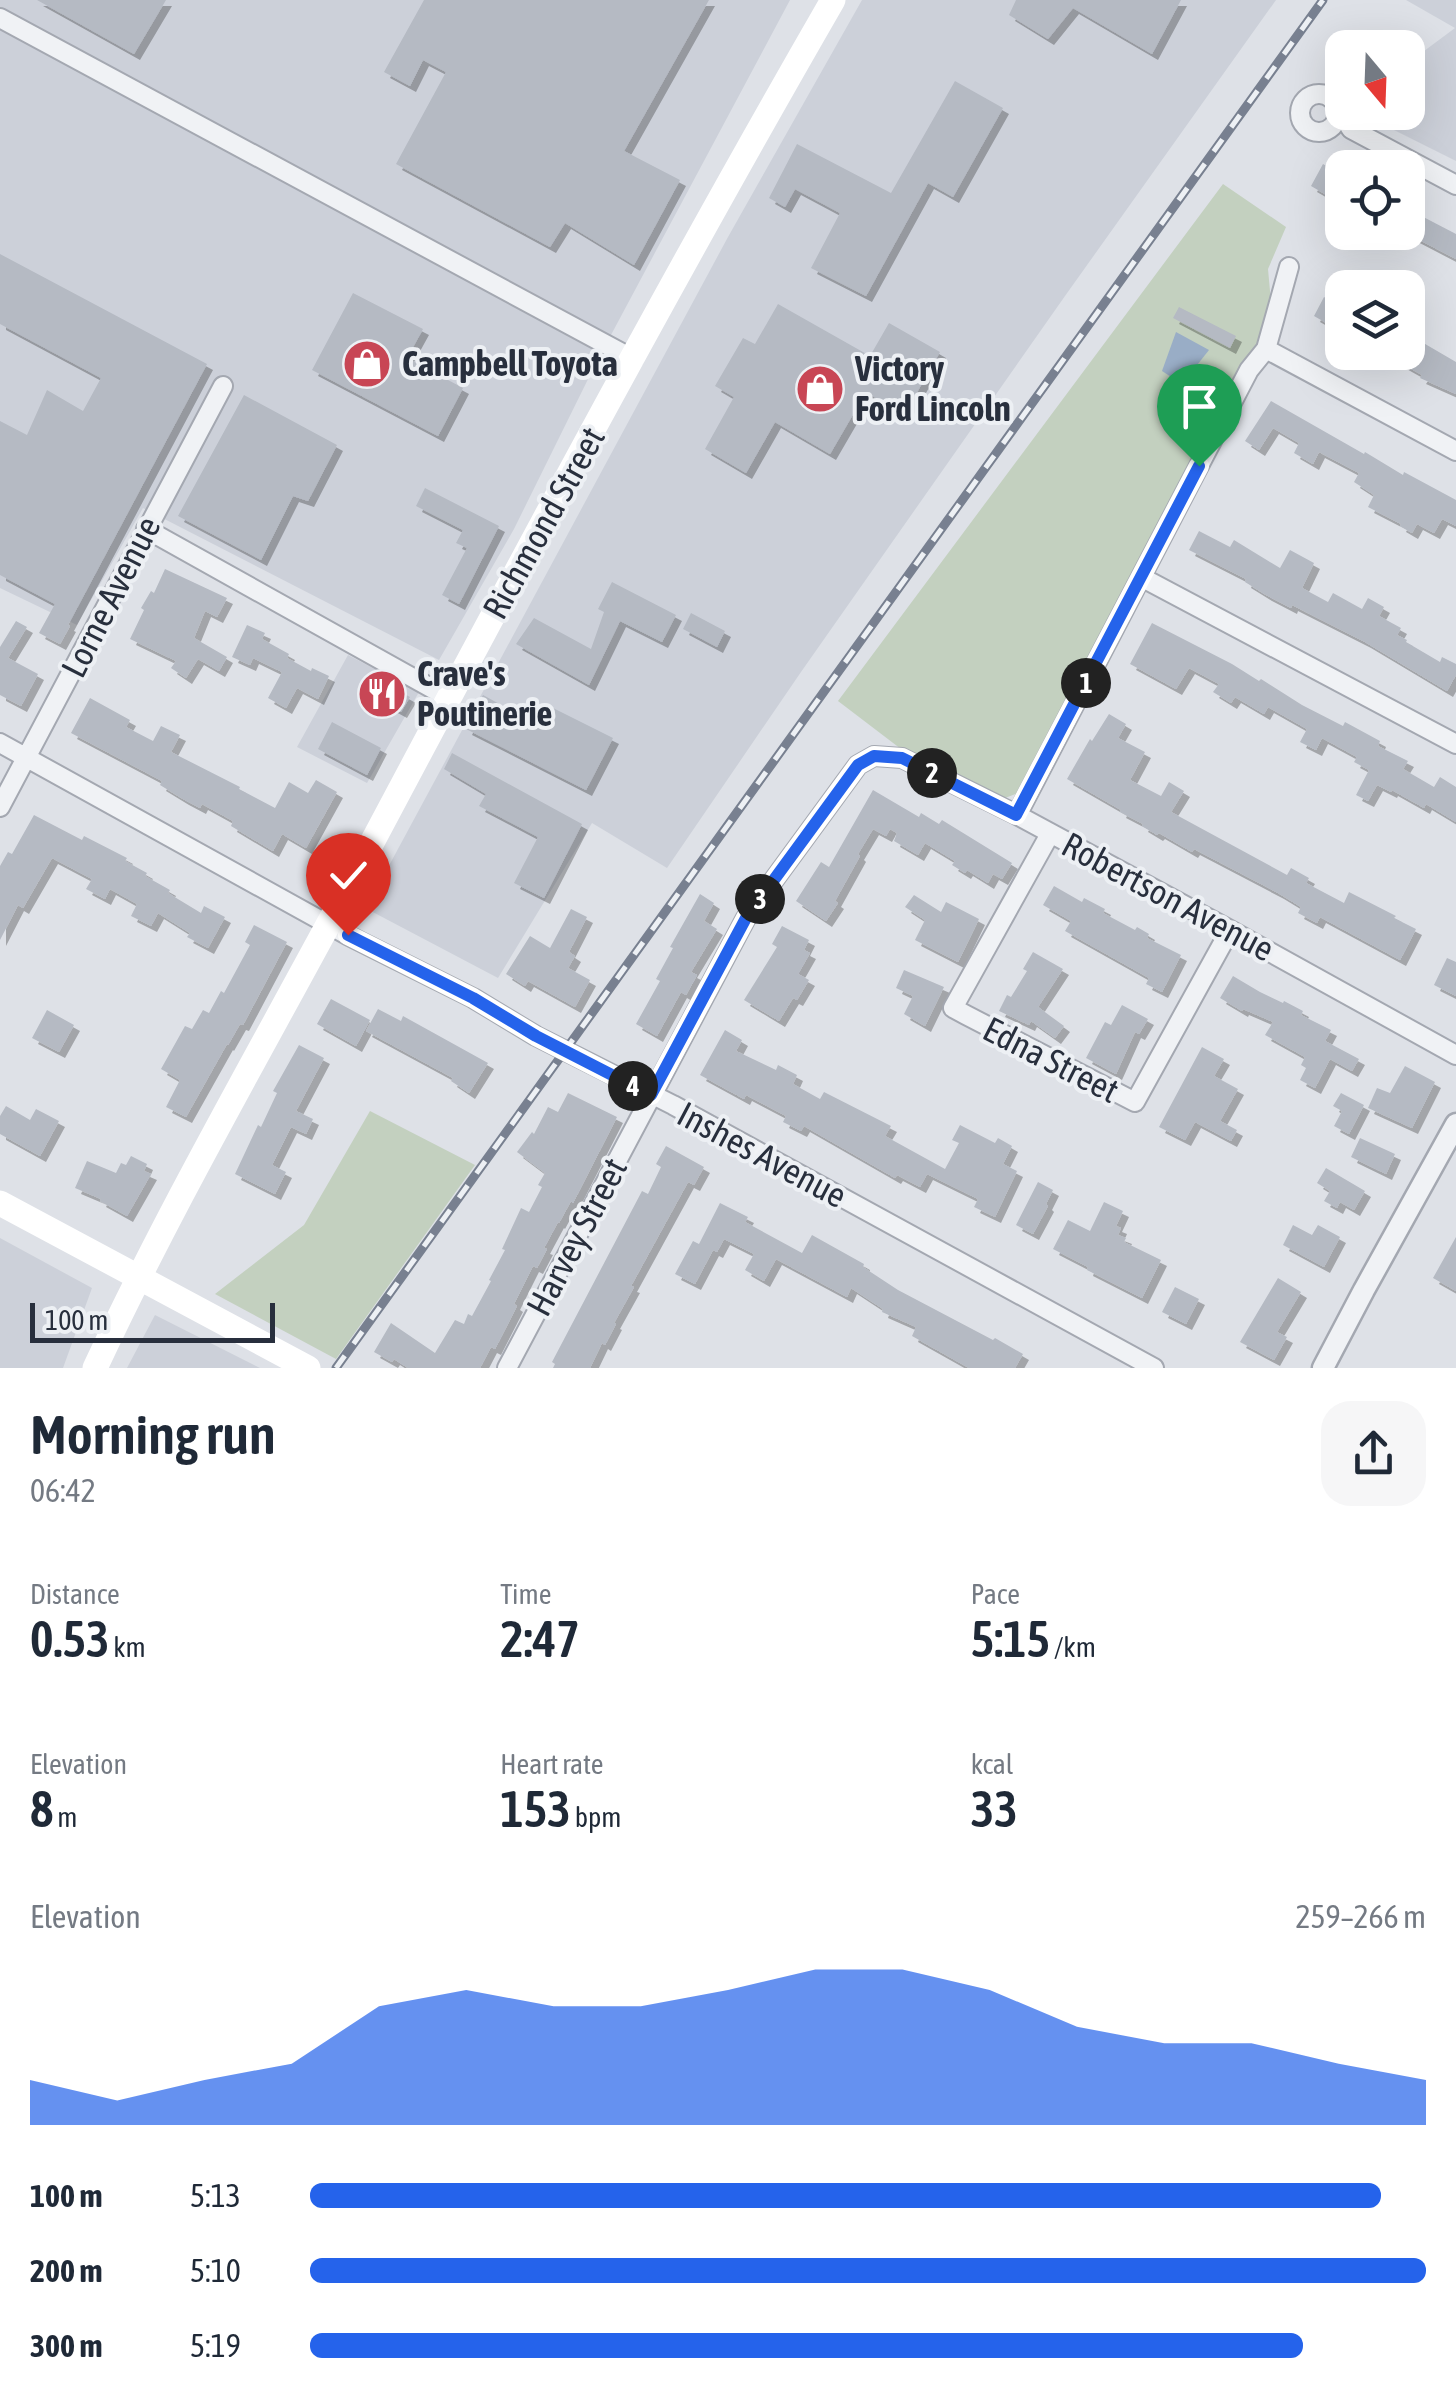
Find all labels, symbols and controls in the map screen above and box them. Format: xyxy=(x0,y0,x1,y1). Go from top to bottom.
north arrow xyxy=(1325,30,1425,130)
map controls xyxy=(1325,30,1425,370)
button: locate xyxy=(1325,150,1425,250)
button: layers xyxy=(1325,270,1425,370)
shop icon: Campbell Toyota xyxy=(341,338,393,390)
place label: Campbell Toyota xyxy=(402,343,618,383)
place label: Victory Ford Lincoln xyxy=(854,348,1011,428)
shop icon: Victory Ford Lincoln xyxy=(794,363,846,415)
pin xyxy=(1157,364,1242,467)
icon: arrive xyxy=(1172,379,1227,434)
street label: Richmond Street xyxy=(474,420,612,625)
street label: Lorne Avenue xyxy=(53,510,168,684)
place label: Crave's Poutinerie xyxy=(417,653,552,733)
pin: 1 xyxy=(1061,658,1111,708)
text: 1 xyxy=(1079,667,1093,699)
restaurant icon: Crave's Poutinerie xyxy=(356,668,408,720)
pin: 2 xyxy=(907,748,957,798)
text: 2 xyxy=(925,757,939,789)
street label: Robertson Avenue xyxy=(1056,824,1281,969)
pin xyxy=(306,833,391,936)
icon: check xyxy=(321,848,376,903)
pin: 3 xyxy=(735,874,785,924)
text: 3 xyxy=(753,883,767,915)
street label: Edna Street xyxy=(977,1008,1126,1110)
pin: 4 xyxy=(608,1061,658,1111)
text: 4 xyxy=(626,1070,640,1102)
street label: Inshes Avenue xyxy=(671,1093,854,1215)
street label: Harvey Street xyxy=(518,1151,634,1322)
scale bar xyxy=(30,1298,275,1342)
text: 100 m xyxy=(45,1304,108,1336)
button: share xyxy=(1321,1401,1426,1506)
text: Morning run xyxy=(30,1403,276,1466)
text: 06:42 xyxy=(30,1472,96,1509)
text: Distance xyxy=(30,1578,120,1610)
text: Time xyxy=(500,1578,551,1610)
text: Pace xyxy=(971,1578,1020,1610)
text: 0.53 xyxy=(30,1610,109,1668)
text: 2:47 xyxy=(500,1610,580,1668)
text: 5:15 xyxy=(971,1610,1050,1668)
text: km xyxy=(109,1631,146,1663)
text: /km xyxy=(1050,1631,1096,1663)
text: Elevation xyxy=(30,1748,127,1780)
text: Heart rate xyxy=(500,1748,603,1780)
text: kcal xyxy=(971,1748,1013,1780)
text: 8 xyxy=(30,1780,54,1838)
text: 153 xyxy=(500,1780,571,1838)
text: 33 xyxy=(971,1780,1018,1838)
text: m xyxy=(54,1801,78,1833)
text: bpm xyxy=(571,1801,621,1833)
text: Elevation xyxy=(30,1898,141,1935)
text: 259–266 m xyxy=(1296,1898,1426,1935)
text: 100 m xyxy=(30,2177,103,2214)
text: 5:13 xyxy=(190,2177,241,2214)
text: 200 m xyxy=(30,2252,103,2289)
text: 5:10 xyxy=(190,2252,241,2289)
text: 300 m xyxy=(30,2327,103,2364)
text: 5:19 xyxy=(190,2327,241,2364)

